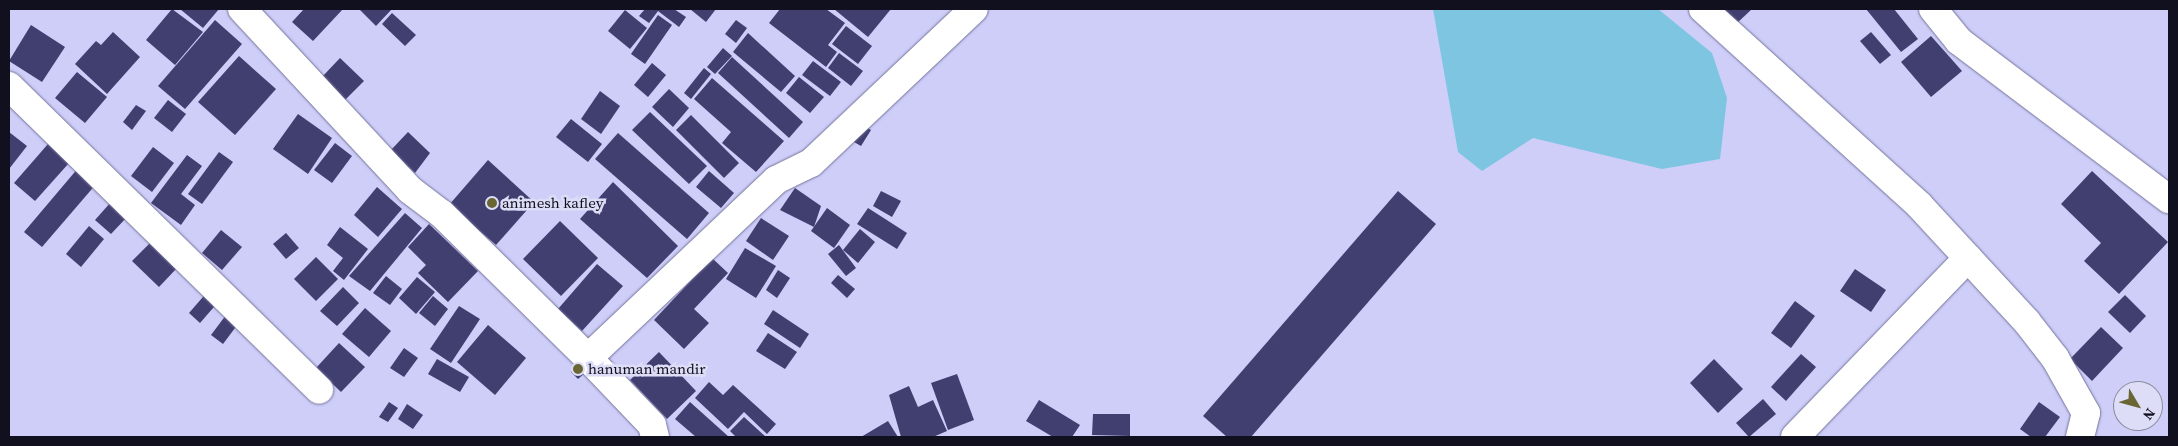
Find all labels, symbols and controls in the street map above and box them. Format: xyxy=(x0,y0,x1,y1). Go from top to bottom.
place label: animesh kafley xyxy=(502,194,603,212)
marker: animesh kafley xyxy=(486,197,498,209)
place label: hanuman mandir xyxy=(588,360,705,378)
marker: hanuman mandir xyxy=(572,363,584,375)
north arrow xyxy=(2113,381,2163,431)
text: N xyxy=(2138,404,2160,425)

